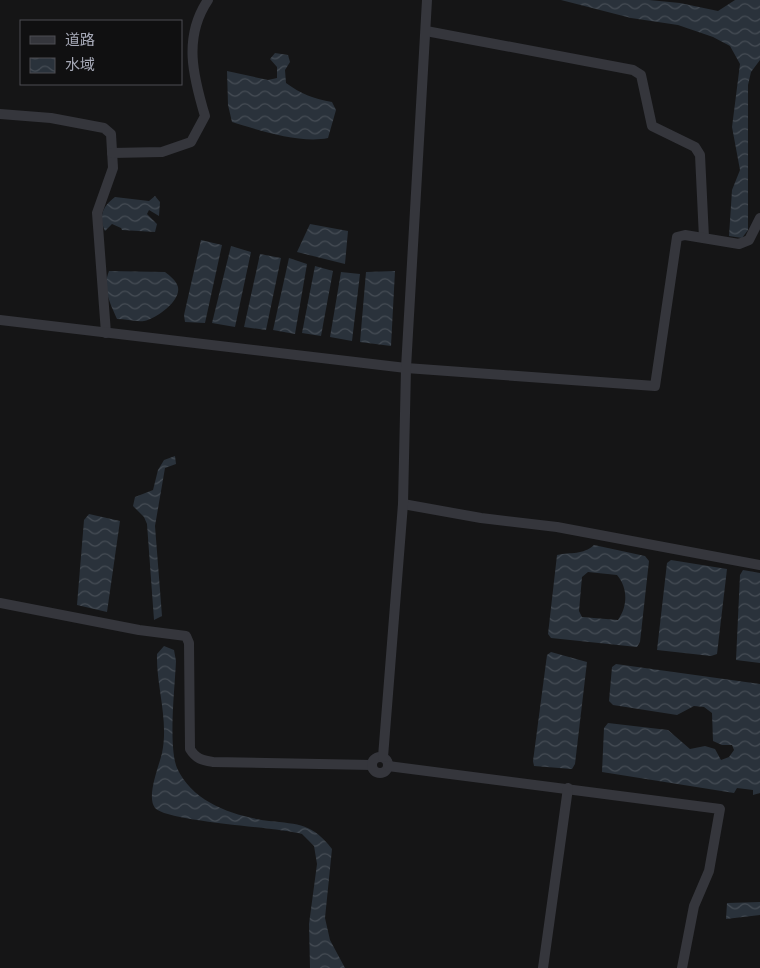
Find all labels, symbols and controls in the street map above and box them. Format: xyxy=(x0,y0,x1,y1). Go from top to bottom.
legend xyxy=(20,20,182,85)
text: 道路 xyxy=(65,30,95,48)
text: 水域 xyxy=(65,55,95,73)

